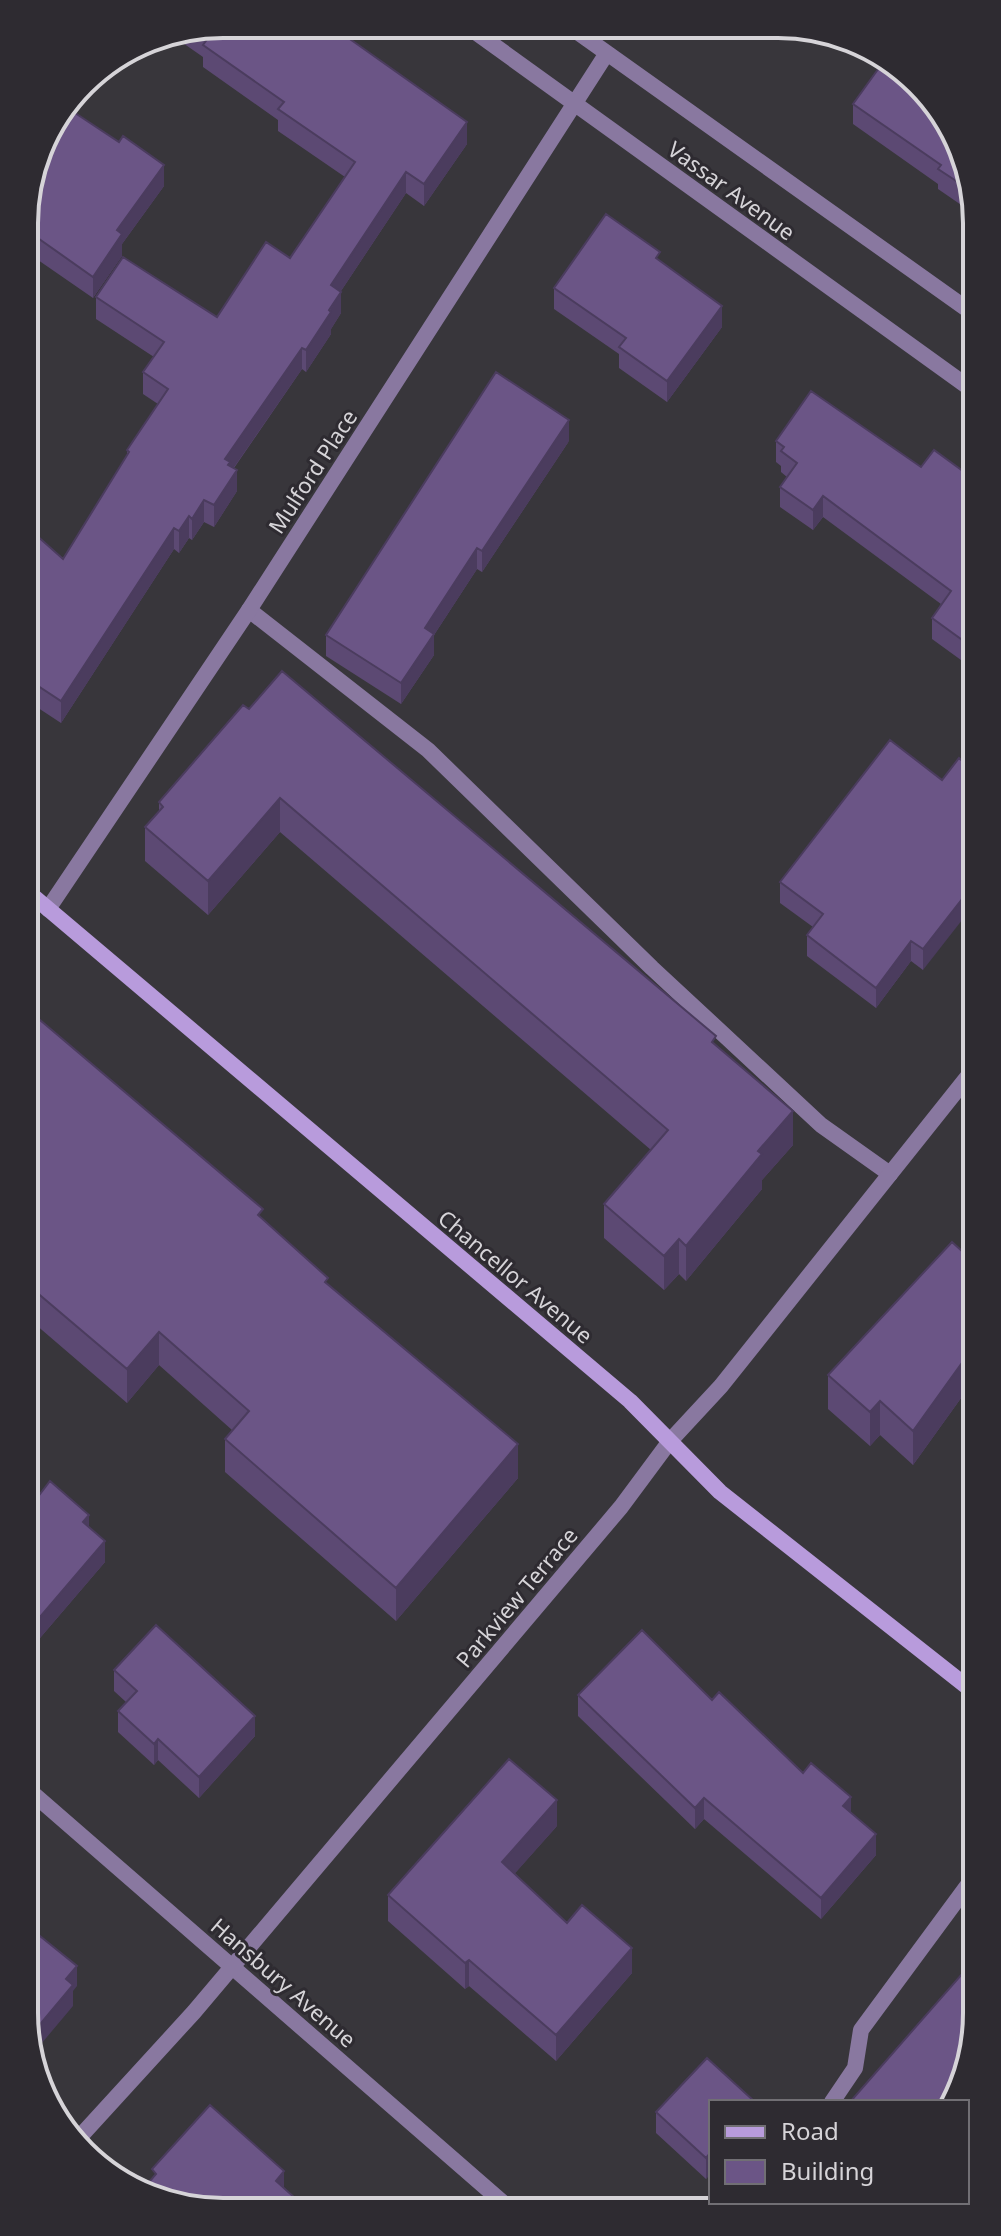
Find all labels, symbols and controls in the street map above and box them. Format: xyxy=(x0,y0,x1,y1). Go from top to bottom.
street label: Vassar Avenue xyxy=(662,134,802,246)
street label: Mulford Place xyxy=(261,403,363,539)
street label: Chancellor Avenue xyxy=(432,1202,600,1350)
street label: Parkview Terrace xyxy=(448,1521,584,1673)
street label: Hansbury Avenue xyxy=(205,1911,363,2053)
legend xyxy=(709,2100,969,2204)
text: Road xyxy=(781,2114,839,2147)
text: Building xyxy=(781,2154,874,2187)

